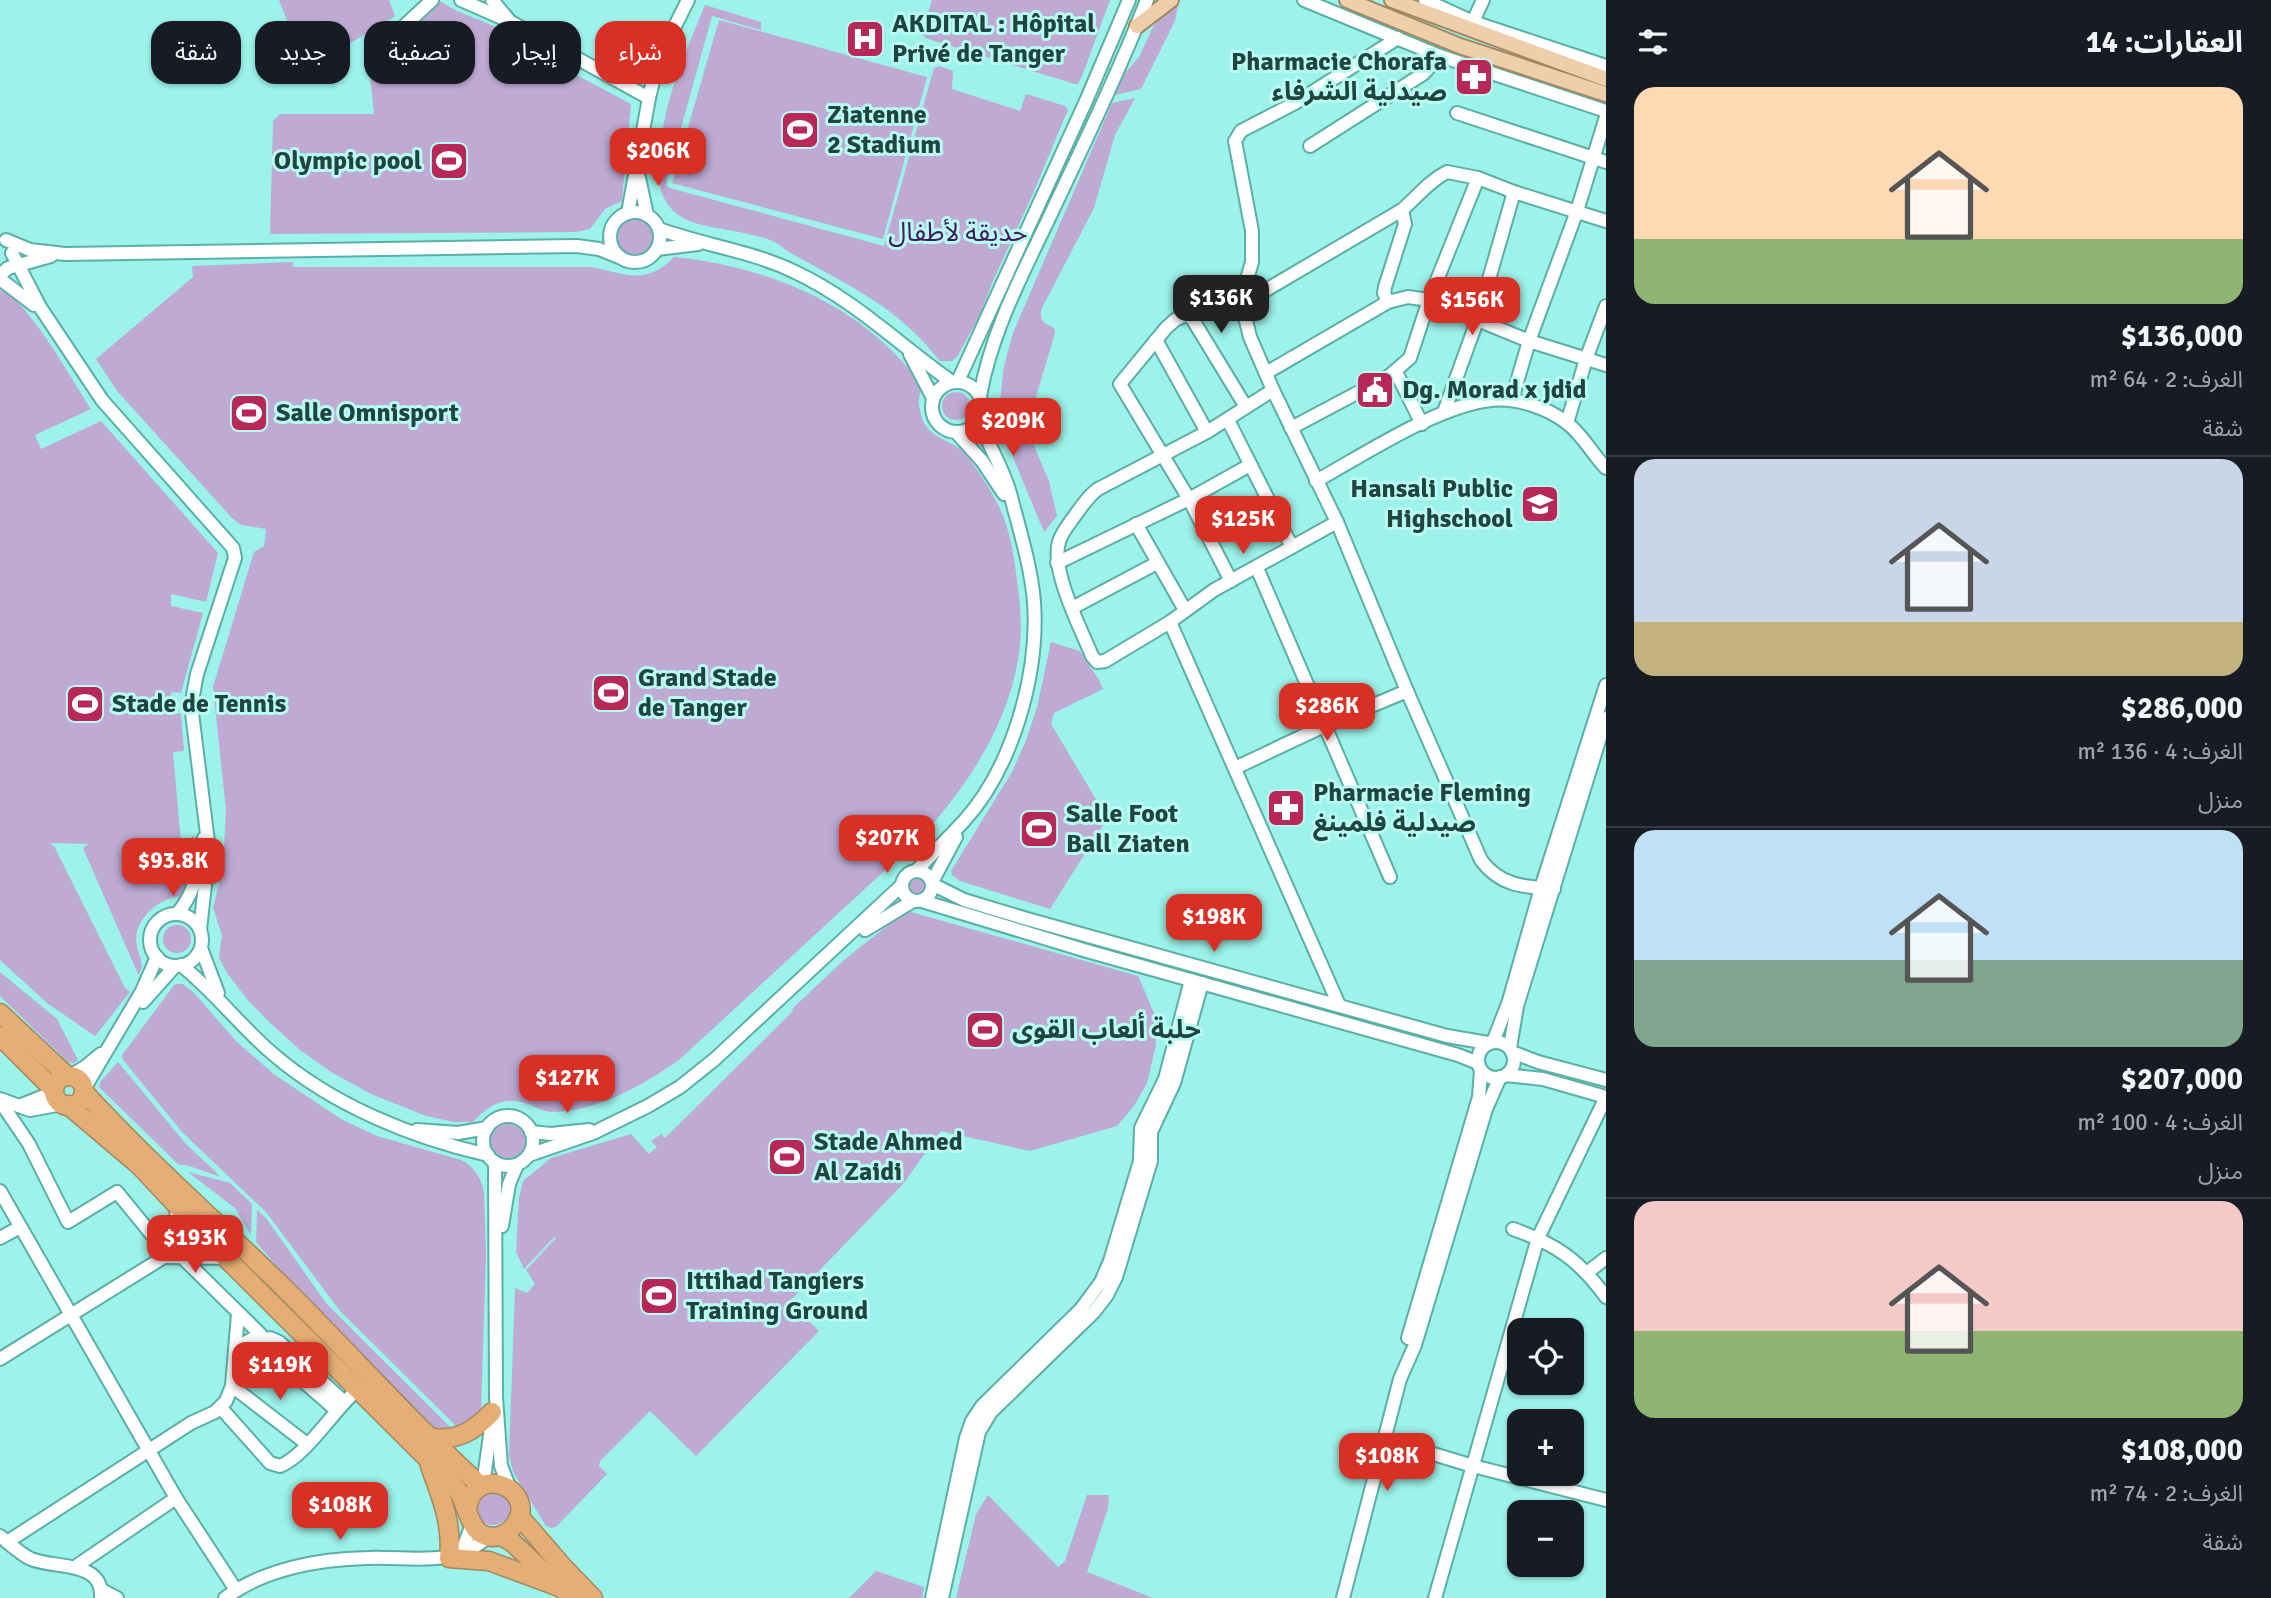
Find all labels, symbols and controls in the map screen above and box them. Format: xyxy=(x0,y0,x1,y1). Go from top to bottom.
place label: AKDITAL : Hôpital Privé de Tanger xyxy=(892,8,1095,70)
hospital icon: AKDITAL : Hôpital Privé de Tanger xyxy=(844,18,886,60)
chip: شقة xyxy=(151,21,241,84)
chip: جديد xyxy=(255,21,350,84)
chip: تصفية xyxy=(364,21,475,84)
chip: إيجار xyxy=(489,21,581,84)
chip: شراء xyxy=(595,21,686,84)
icon: filters xyxy=(1634,23,1672,61)
text: العقارات: 14 xyxy=(2086,24,2243,61)
place label: Pharmacie Chorafa صيدلية الشرفاء xyxy=(1231,46,1447,108)
pharmacy icon: Pharmacie Chorafa صيدلية الشرفاء xyxy=(1453,56,1495,98)
place label: Ziatenne 2 Stadium xyxy=(827,99,941,161)
sports icon: Ziatenne 2 Stadium xyxy=(779,109,821,151)
pin: $206K xyxy=(609,128,707,188)
icon: home xyxy=(1876,132,2002,258)
text: $206K xyxy=(626,136,690,165)
sports icon: Olympic pool xyxy=(428,140,470,182)
place label: Olympic pool xyxy=(274,145,422,177)
park label: حديقة لأطفال xyxy=(888,217,1028,249)
pin: $136K xyxy=(1172,276,1270,335)
pin: $156K xyxy=(1423,278,1521,337)
text: $136K xyxy=(1189,283,1253,312)
text: $156K xyxy=(1440,285,1504,314)
text: $136,000 xyxy=(2121,318,2243,355)
text: الغرف: 2 · 64 m² xyxy=(2090,365,2243,394)
public building icon: Dg. Morad x jdid xyxy=(1354,369,1396,411)
place label: Dg. Morad x jdid xyxy=(1402,374,1587,406)
sports icon: Salle Omnisport xyxy=(228,392,270,434)
place label: Salle Omnisport xyxy=(276,397,459,429)
pin: $209K xyxy=(964,398,1062,458)
text: $209K xyxy=(981,406,1045,435)
text: شقة xyxy=(2202,414,2243,443)
place label: Hansali Public Highschool xyxy=(1350,473,1513,535)
school or university icon: Hansali Public Highschool xyxy=(1519,483,1561,525)
pin: $125K xyxy=(1194,496,1292,556)
text: $125K xyxy=(1211,504,1275,533)
icon: home xyxy=(1876,504,2002,630)
place label: Grand Stade de Tanger xyxy=(638,662,777,724)
sports icon: Grand Stade de Tanger xyxy=(590,672,632,714)
sports icon: Stade de Tennis xyxy=(64,683,106,725)
pin: $286K xyxy=(1278,684,1376,743)
place label: Stade de Tennis xyxy=(112,688,286,720)
text: $286,000 xyxy=(2121,690,2243,727)
text: $286K xyxy=(1295,691,1359,720)
text: الغرف: 4 · 136 m² xyxy=(2077,737,2243,766)
place label: Pharmacie Fleming صيدلية فلمينغ xyxy=(1313,777,1531,841)
text: منزل xyxy=(2198,786,2243,815)
pharmacy icon: Pharmacie Fleming صيدلية فلمينغ xyxy=(1265,787,1307,829)
place label: Salle Foot Ball Ziaten xyxy=(1066,798,1190,860)
sports icon: Salle Foot Ball Ziaten xyxy=(1018,808,1060,850)
pin: $207K xyxy=(838,816,936,875)
text: $207K xyxy=(855,823,919,852)
pin: $93.8K xyxy=(116,838,230,898)
text: $93.8K xyxy=(138,846,208,875)
icon: home xyxy=(1876,875,2002,1001)
pin: $198K xyxy=(1165,894,1263,954)
text: $198K xyxy=(1182,902,1246,931)
sports icon: حلبة ألعاب القوى xyxy=(964,1009,1006,1051)
place label: حلبة ألعاب القوى xyxy=(1012,1012,1201,1046)
pin: $127K xyxy=(518,1056,616,1115)
text: $207,000 xyxy=(2121,1061,2243,1098)
text: $127K xyxy=(535,1063,599,1092)
text: الغرف: 4 · 100 m² xyxy=(2077,1108,2243,1137)
place label: Stade Ahmed Al Zaidi xyxy=(814,1126,963,1188)
sports icon: Stade Ahmed Al Zaidi xyxy=(766,1136,808,1178)
text: منزل xyxy=(2198,1157,2243,1186)
pin: $193K xyxy=(146,1216,244,1275)
text: $193K xyxy=(163,1223,227,1252)
icon: home xyxy=(1876,1246,2002,1372)
place label: Ittihad Tangiers Training Ground xyxy=(686,1265,868,1327)
sports icon: Ittihad Tangiers Training Ground xyxy=(638,1275,680,1317)
map controls xyxy=(1507,1318,1584,1577)
button: locate xyxy=(1507,1318,1584,1395)
pin: $119K xyxy=(231,1342,329,1402)
text: $119K xyxy=(248,1350,312,1379)
button: + xyxy=(1507,1409,1584,1486)
text: $108,000 xyxy=(2121,1432,2243,1469)
pin: $108K xyxy=(1338,1434,1436,1493)
text: $108K xyxy=(1355,1441,1419,1470)
text: الغرف: 2 · 74 m² xyxy=(2090,1479,2243,1508)
pin: $108K xyxy=(291,1482,389,1542)
text: $108K xyxy=(308,1490,372,1519)
button: − xyxy=(1507,1500,1584,1577)
text: شقة xyxy=(2202,1528,2243,1557)

